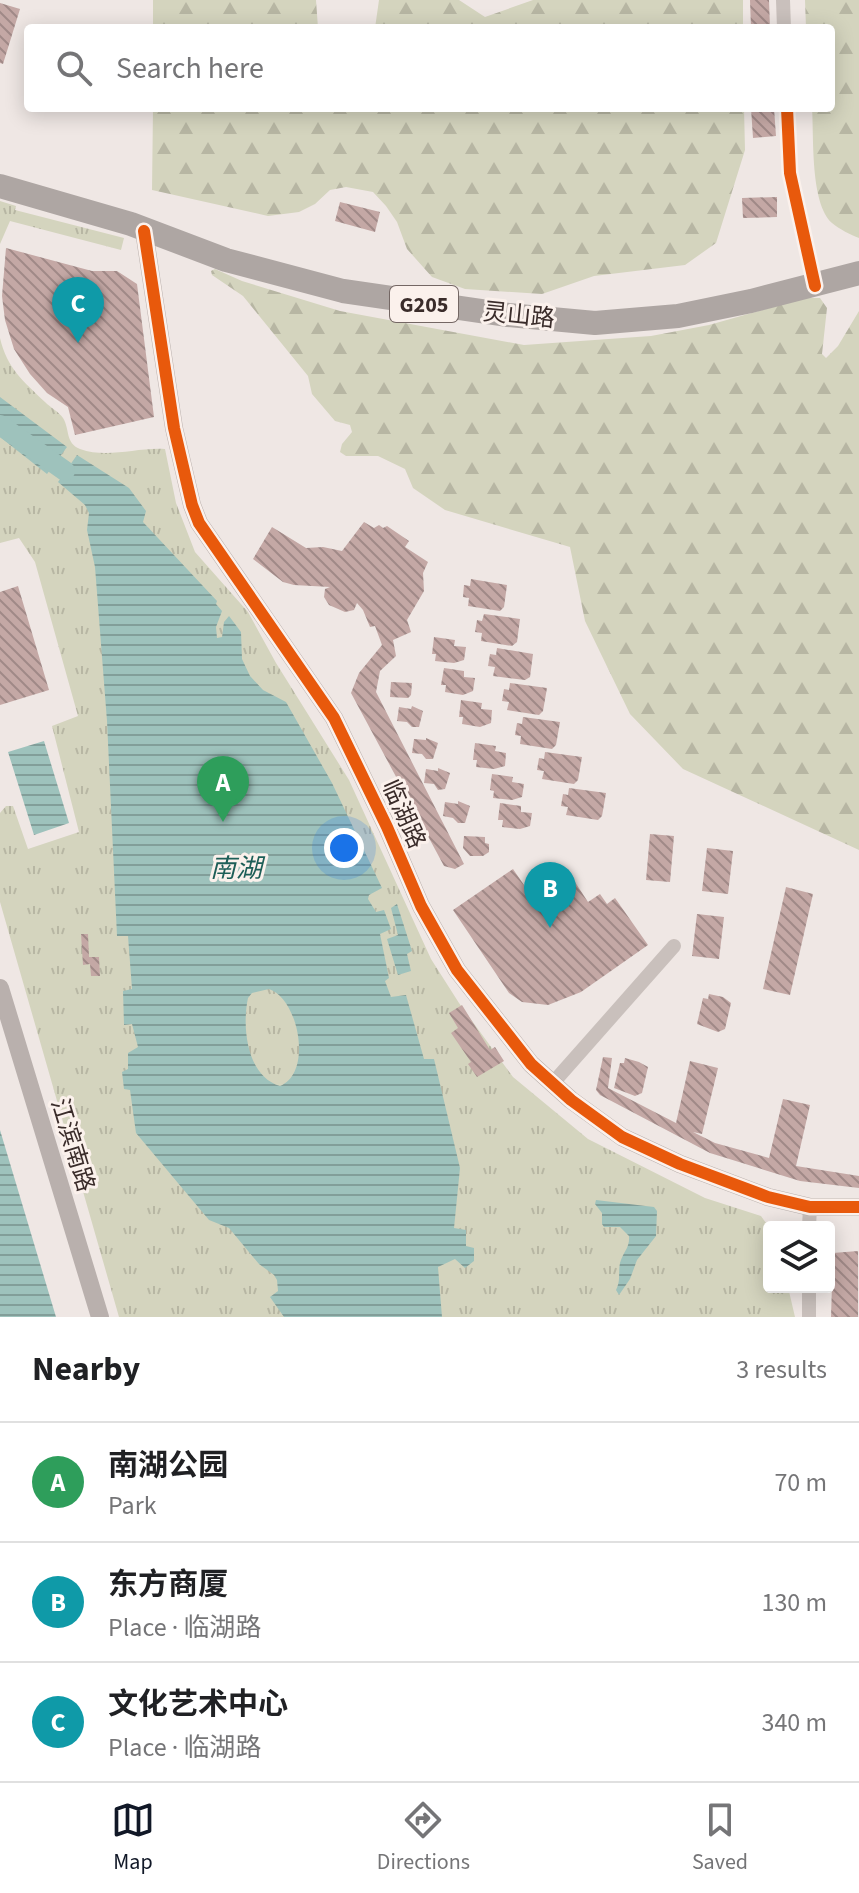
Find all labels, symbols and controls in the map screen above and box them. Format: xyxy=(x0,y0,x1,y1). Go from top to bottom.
search box xyxy=(24,24,835,112)
icon: search xyxy=(52,46,96,90)
text: Search here xyxy=(116,47,264,90)
pin: C xyxy=(52,277,104,343)
road number: G205 xyxy=(390,286,458,322)
street label: 灵山路 xyxy=(481,294,557,337)
pin: A xyxy=(197,756,249,822)
street label: 临湖路 xyxy=(373,774,434,854)
your location xyxy=(324,828,364,868)
water label: 南湖 xyxy=(210,850,266,887)
pin: B xyxy=(524,862,576,928)
street label: 江滨南路 xyxy=(42,1094,103,1196)
map controls xyxy=(763,1221,835,1293)
button: layers xyxy=(763,1221,835,1293)
text: Nearby xyxy=(32,1345,140,1394)
text: 3 results xyxy=(736,1351,827,1388)
text: 南湖公园 xyxy=(108,1444,228,1487)
text: A xyxy=(51,1464,65,1501)
text: 70 m xyxy=(774,1464,827,1501)
text: Park xyxy=(108,1487,157,1524)
text: 东方商厦 xyxy=(108,1563,228,1606)
text: B xyxy=(50,1584,66,1621)
text: 130 m xyxy=(761,1584,827,1621)
text: Place · 临湖路 xyxy=(108,1609,262,1646)
text: 文化艺术中心 xyxy=(108,1683,288,1726)
text: C xyxy=(50,1704,66,1741)
text: 340 m xyxy=(761,1704,827,1741)
text: Place · 临湖路 xyxy=(108,1729,262,1766)
tab: Map xyxy=(111,1798,155,1878)
tab: Directions xyxy=(377,1798,470,1878)
tab: Saved xyxy=(692,1798,748,1878)

